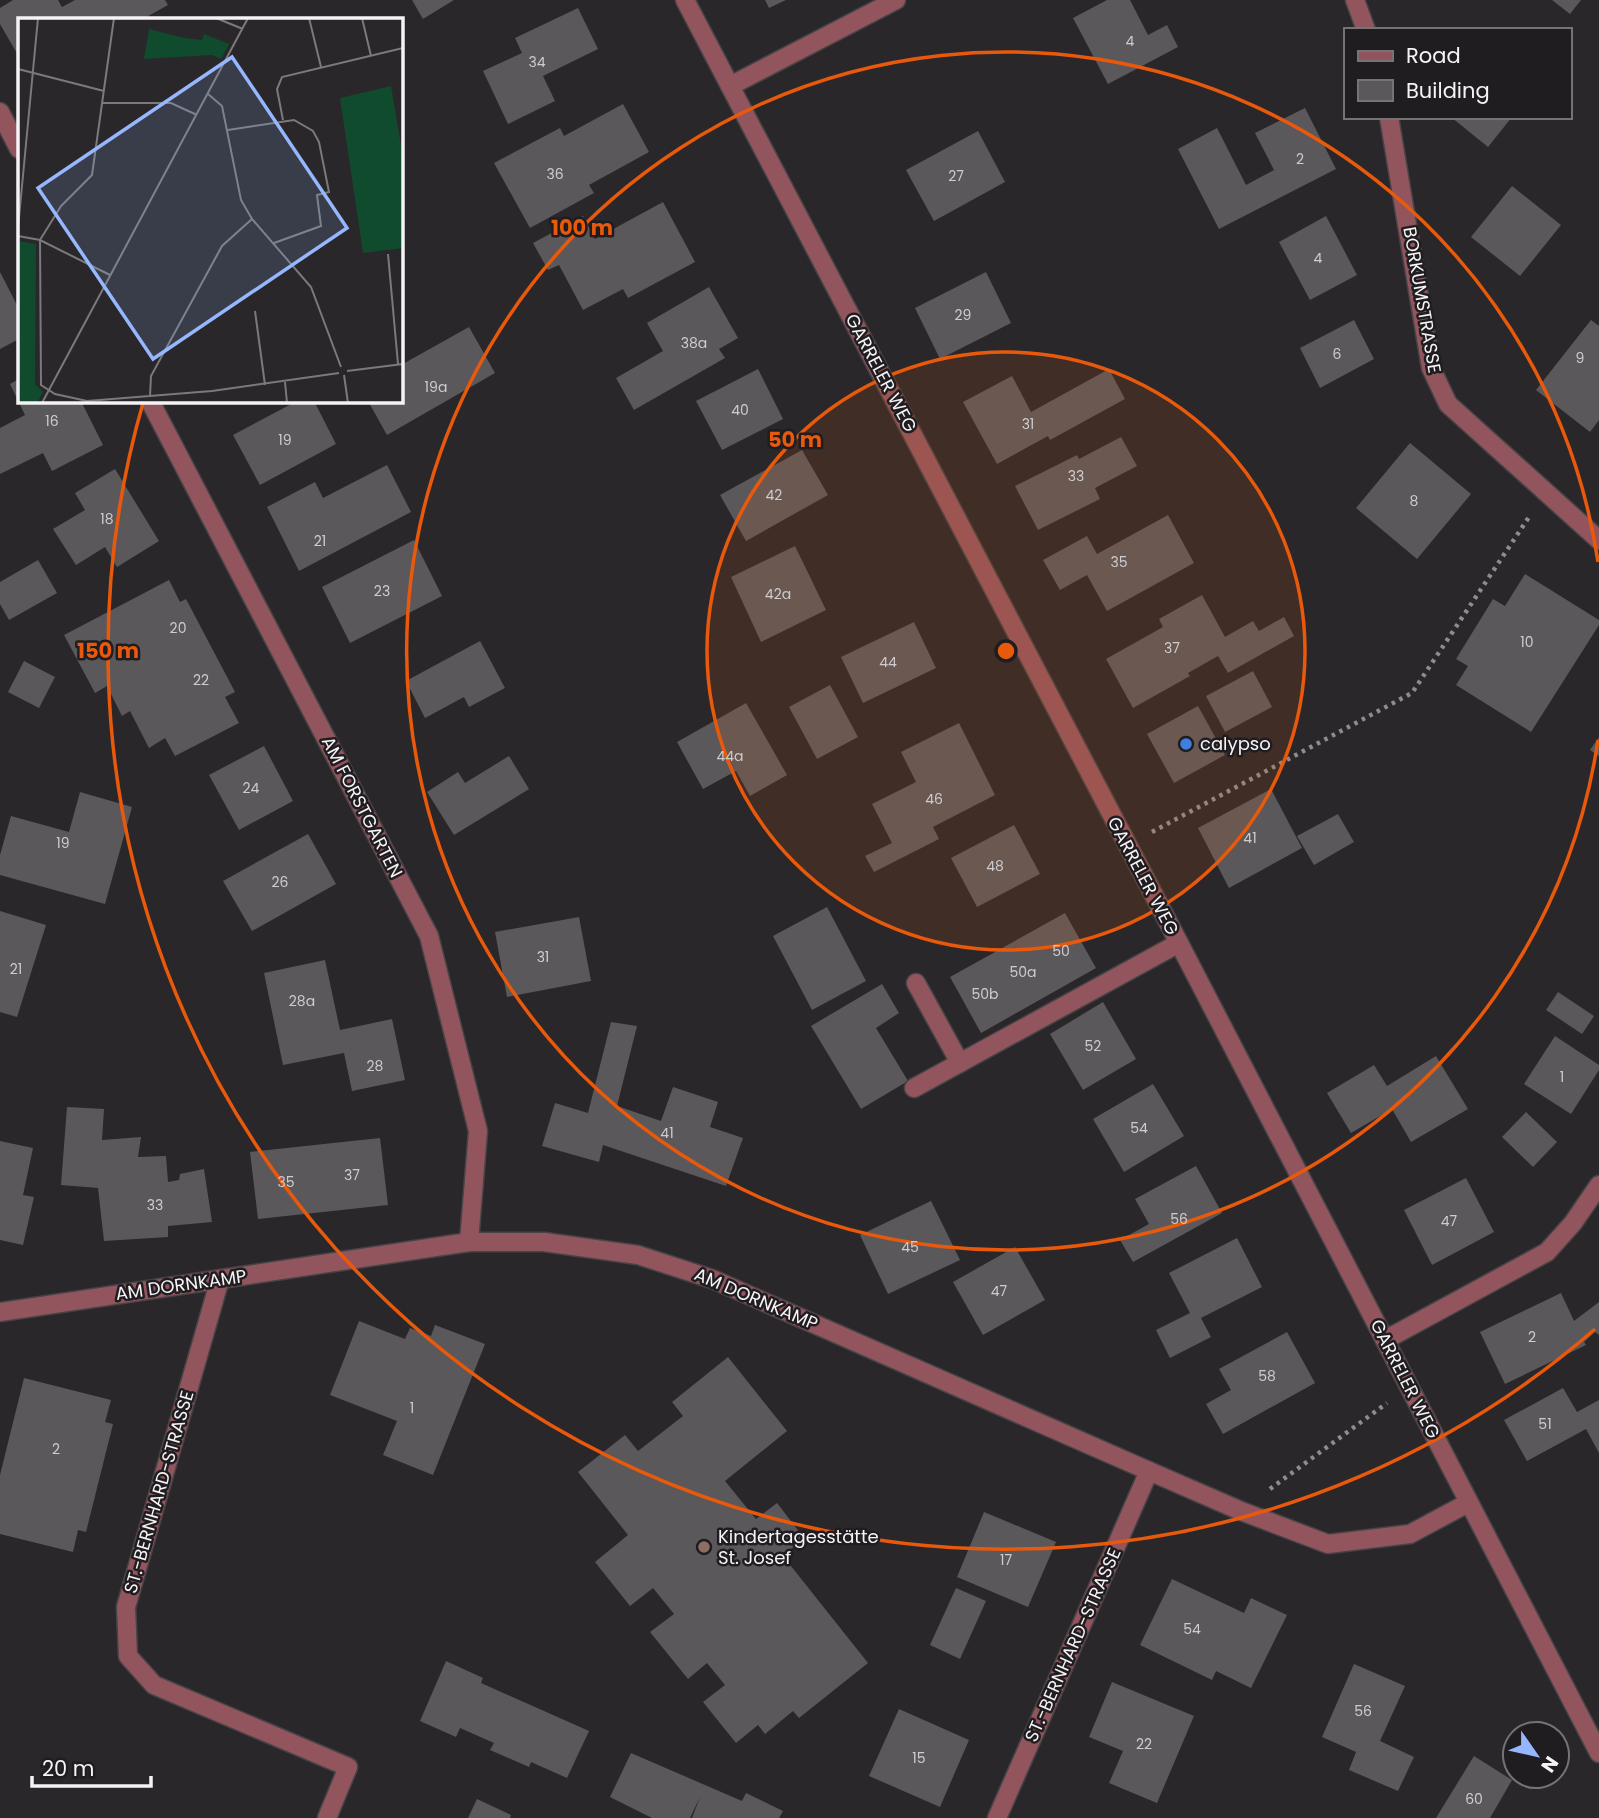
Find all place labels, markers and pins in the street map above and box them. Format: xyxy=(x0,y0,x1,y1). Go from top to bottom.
centre of rings xyxy=(994,639,1018,663)
place label: calypso xyxy=(1200,731,1271,756)
marker: calypso xyxy=(1178,736,1194,752)
place label: Kindertagesstätte St. Josef xyxy=(718,1524,879,1570)
marker: Kindertagesstätte St. Josef xyxy=(696,1539,712,1555)

